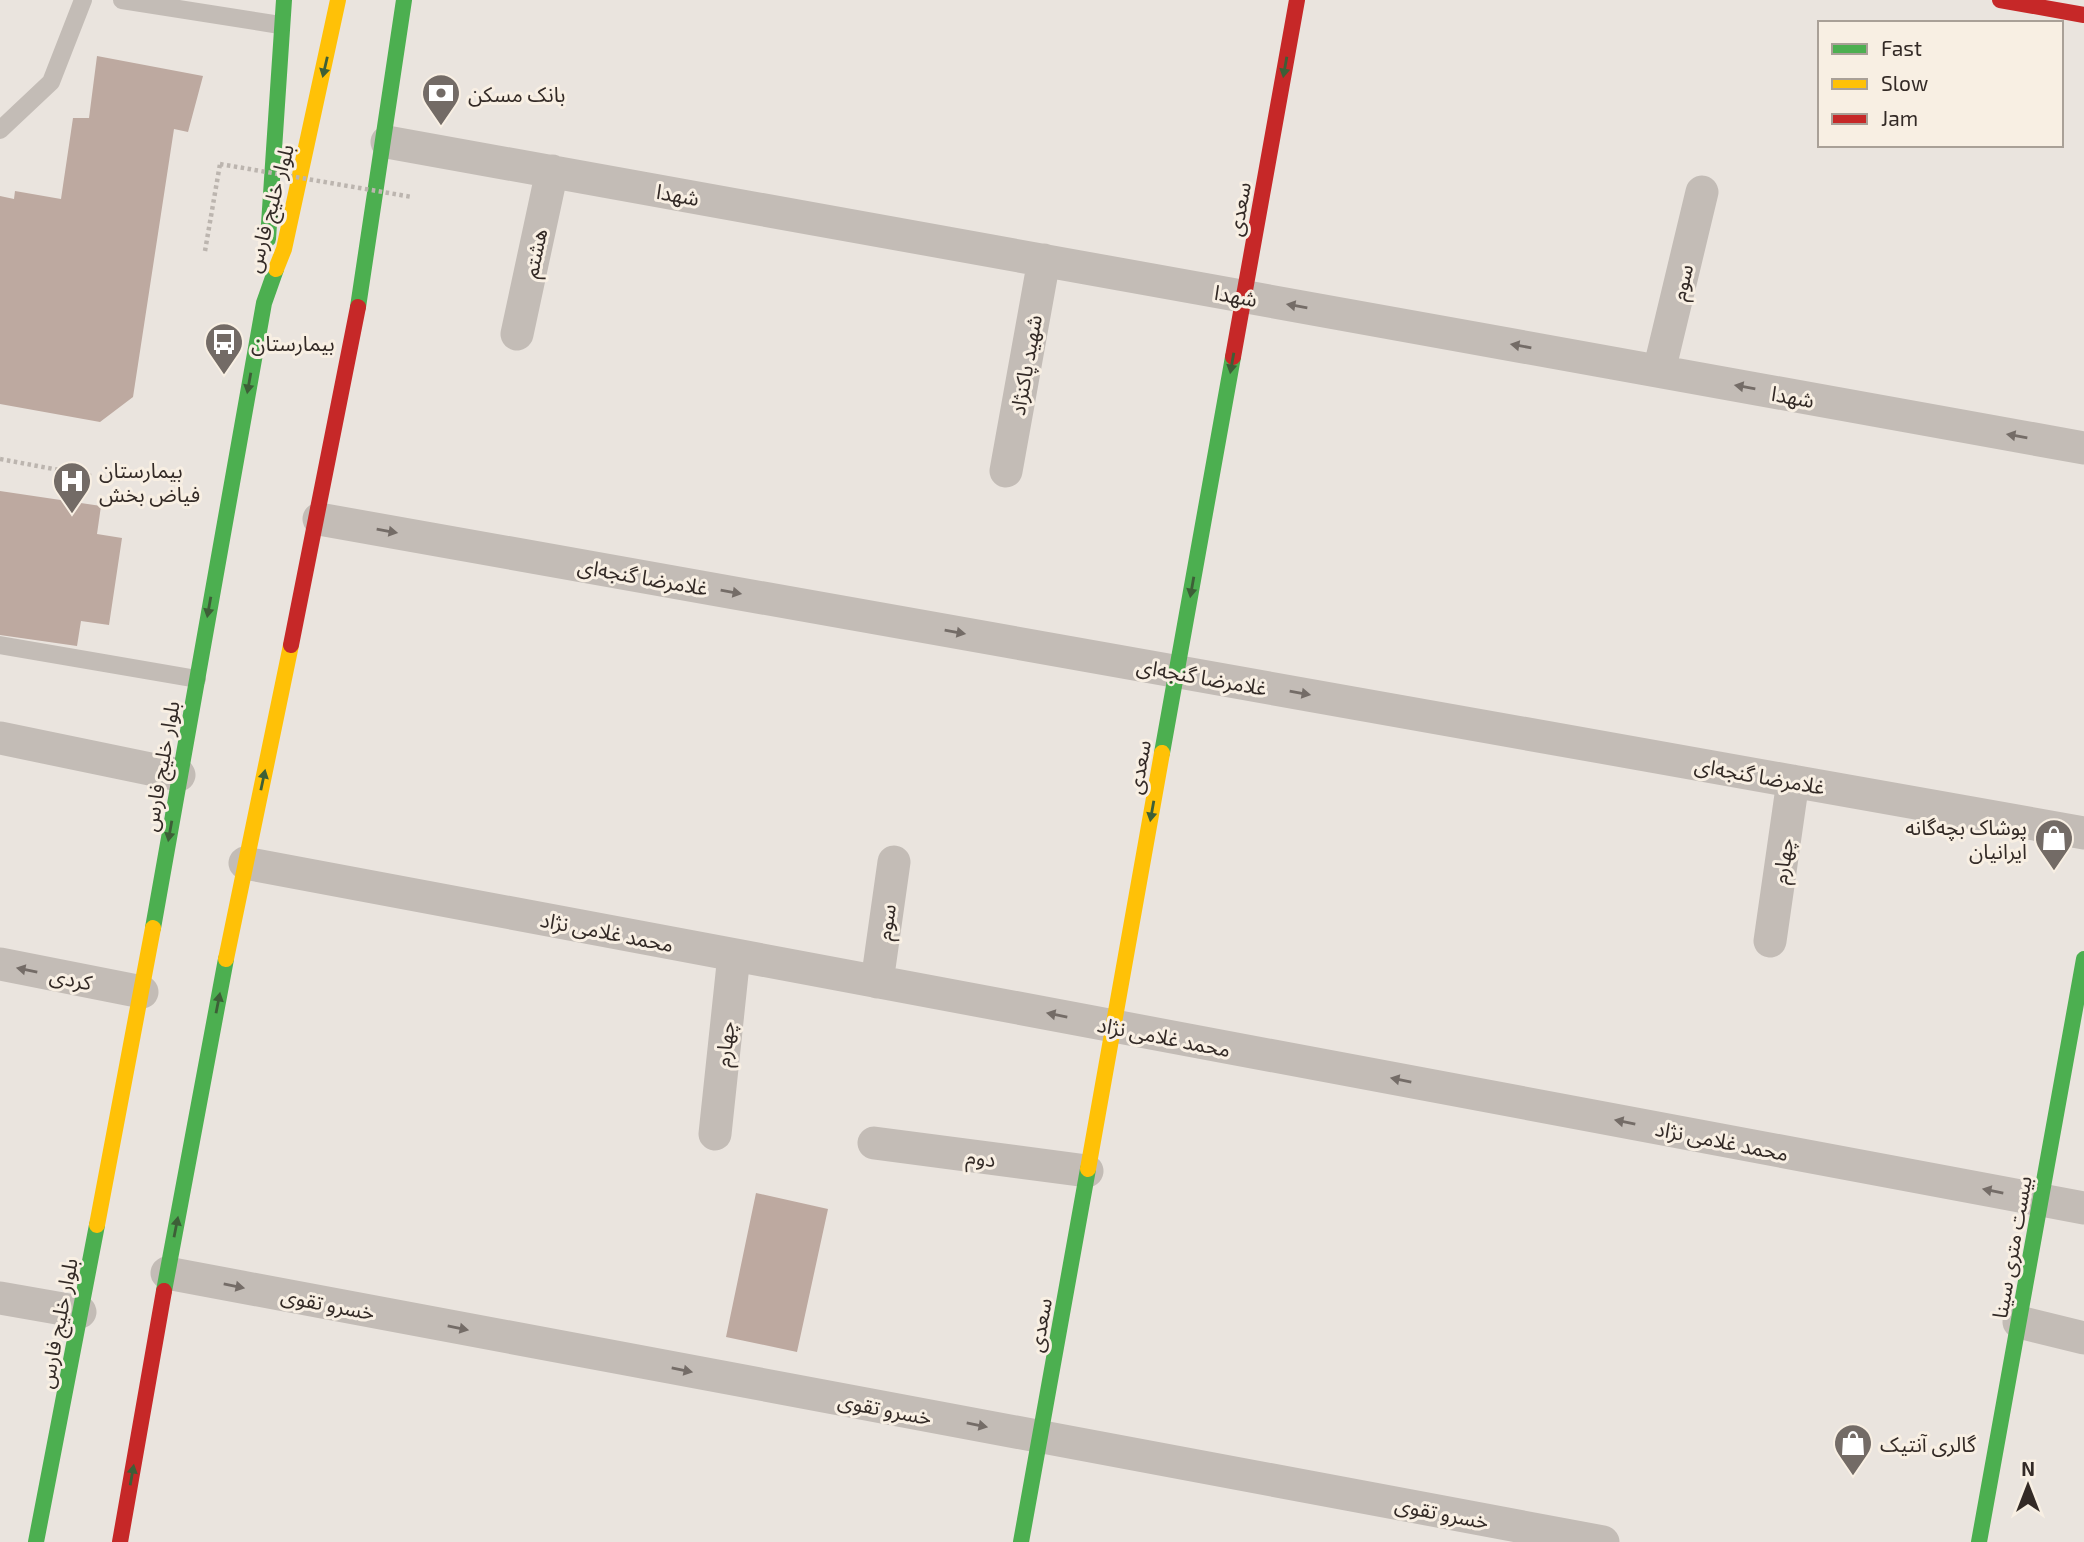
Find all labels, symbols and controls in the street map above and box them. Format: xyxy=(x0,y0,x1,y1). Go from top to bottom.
legend xyxy=(1818,21,2063,147)
text: Fast xyxy=(1881,35,1922,60)
one-way arrow xyxy=(320,56,331,78)
one-way arrow xyxy=(1279,56,1290,78)
text: Slow xyxy=(1881,70,1928,95)
bank icon: بانک مسکن xyxy=(420,72,462,127)
place label: بانک مسکن xyxy=(468,81,565,107)
text: Jam xyxy=(1881,105,1918,130)
street label: بلوار خلیج فارس xyxy=(240,141,302,276)
street label: شهدا xyxy=(654,178,701,211)
street label: سعدی xyxy=(1221,180,1256,238)
street label: هشتم xyxy=(517,226,555,281)
street label: سوم xyxy=(1665,261,1702,304)
street label: شهدا xyxy=(1212,279,1259,312)
one-way arrow xyxy=(1286,300,1308,311)
street label: شهید پاکنژاد xyxy=(1004,313,1048,418)
bus stop icon: بیمارستان xyxy=(203,321,245,376)
place label: بیمارستان xyxy=(251,330,335,356)
one-way arrow xyxy=(1510,341,1532,352)
one-way arrow xyxy=(1226,353,1237,375)
one-way arrow xyxy=(244,372,255,394)
street label: شهدا xyxy=(1769,380,1816,413)
one-way arrow xyxy=(1734,381,1756,392)
one-way arrow xyxy=(2006,430,2028,441)
place label: بیمارستان فیاض بخش xyxy=(99,457,200,507)
hospital icon: بیمارستان فیاض بخش xyxy=(51,460,93,515)
one-way arrow xyxy=(376,526,398,537)
street label: غلامرضا گنجه‌ای xyxy=(576,552,710,601)
one-way arrow xyxy=(1186,576,1197,598)
one-way arrow xyxy=(720,587,742,598)
one-way arrow xyxy=(204,596,215,618)
one-way arrow xyxy=(944,627,966,638)
street label: غلامرضا گنجه‌ای xyxy=(1135,652,1269,701)
one-way arrow xyxy=(1289,688,1311,699)
street label: بلوار خلیج فارس xyxy=(136,699,188,834)
street label: سعدی xyxy=(1121,738,1156,796)
street label: غلامرضا گنجه‌ای xyxy=(1693,751,1827,800)
one-way arrow xyxy=(258,769,269,791)
one-way arrow xyxy=(1146,800,1157,822)
place label: پوشاک بچه‌گانه ایرانیان xyxy=(1905,814,2027,864)
shop icon: پوشاک بچه‌گانه ایرانیان xyxy=(2033,817,2075,872)
one-way arrow xyxy=(164,820,175,842)
street label: چهارم xyxy=(1766,836,1803,886)
street label: سوم xyxy=(870,902,905,943)
street label: محمد غلامی نژاد xyxy=(538,906,676,957)
street label: کردی xyxy=(48,962,94,995)
one-way arrow xyxy=(16,964,38,975)
one-way arrow xyxy=(213,992,224,1014)
one-way arrow xyxy=(1046,1010,1068,1021)
street label: محمد غلامی نژاد xyxy=(1095,1011,1233,1062)
street label: چهارم xyxy=(709,1020,744,1069)
one-way arrow xyxy=(1390,1074,1412,1085)
street label: محمد غلامی نژاد xyxy=(1653,1115,1791,1166)
one-way arrow xyxy=(1614,1116,1636,1127)
street label: دوم xyxy=(964,1143,997,1176)
street label: بیست متری سینا xyxy=(1986,1174,2037,1320)
one-way arrow xyxy=(1982,1185,2004,1196)
one-way arrow xyxy=(171,1216,182,1238)
street label: بلوار خلیج فارس xyxy=(32,1256,86,1391)
one-way arrow xyxy=(223,1281,245,1292)
street label: خسرو تقوی xyxy=(279,1282,377,1325)
street label: سعدی xyxy=(1022,1296,1057,1354)
one-way arrow xyxy=(447,1322,469,1333)
one-way arrow xyxy=(671,1364,693,1375)
street label: خسرو تقوی xyxy=(836,1387,934,1430)
one-way arrow xyxy=(966,1420,988,1431)
shop icon: گالری آنتیک xyxy=(1832,1422,1874,1477)
place label: گالری آنتیک xyxy=(1880,1431,1976,1457)
north arrow xyxy=(1993,1451,2063,1521)
text: N xyxy=(2021,1457,2035,1480)
one-way arrow xyxy=(127,1464,138,1486)
street label: خسرو تقوی xyxy=(1393,1491,1491,1534)

